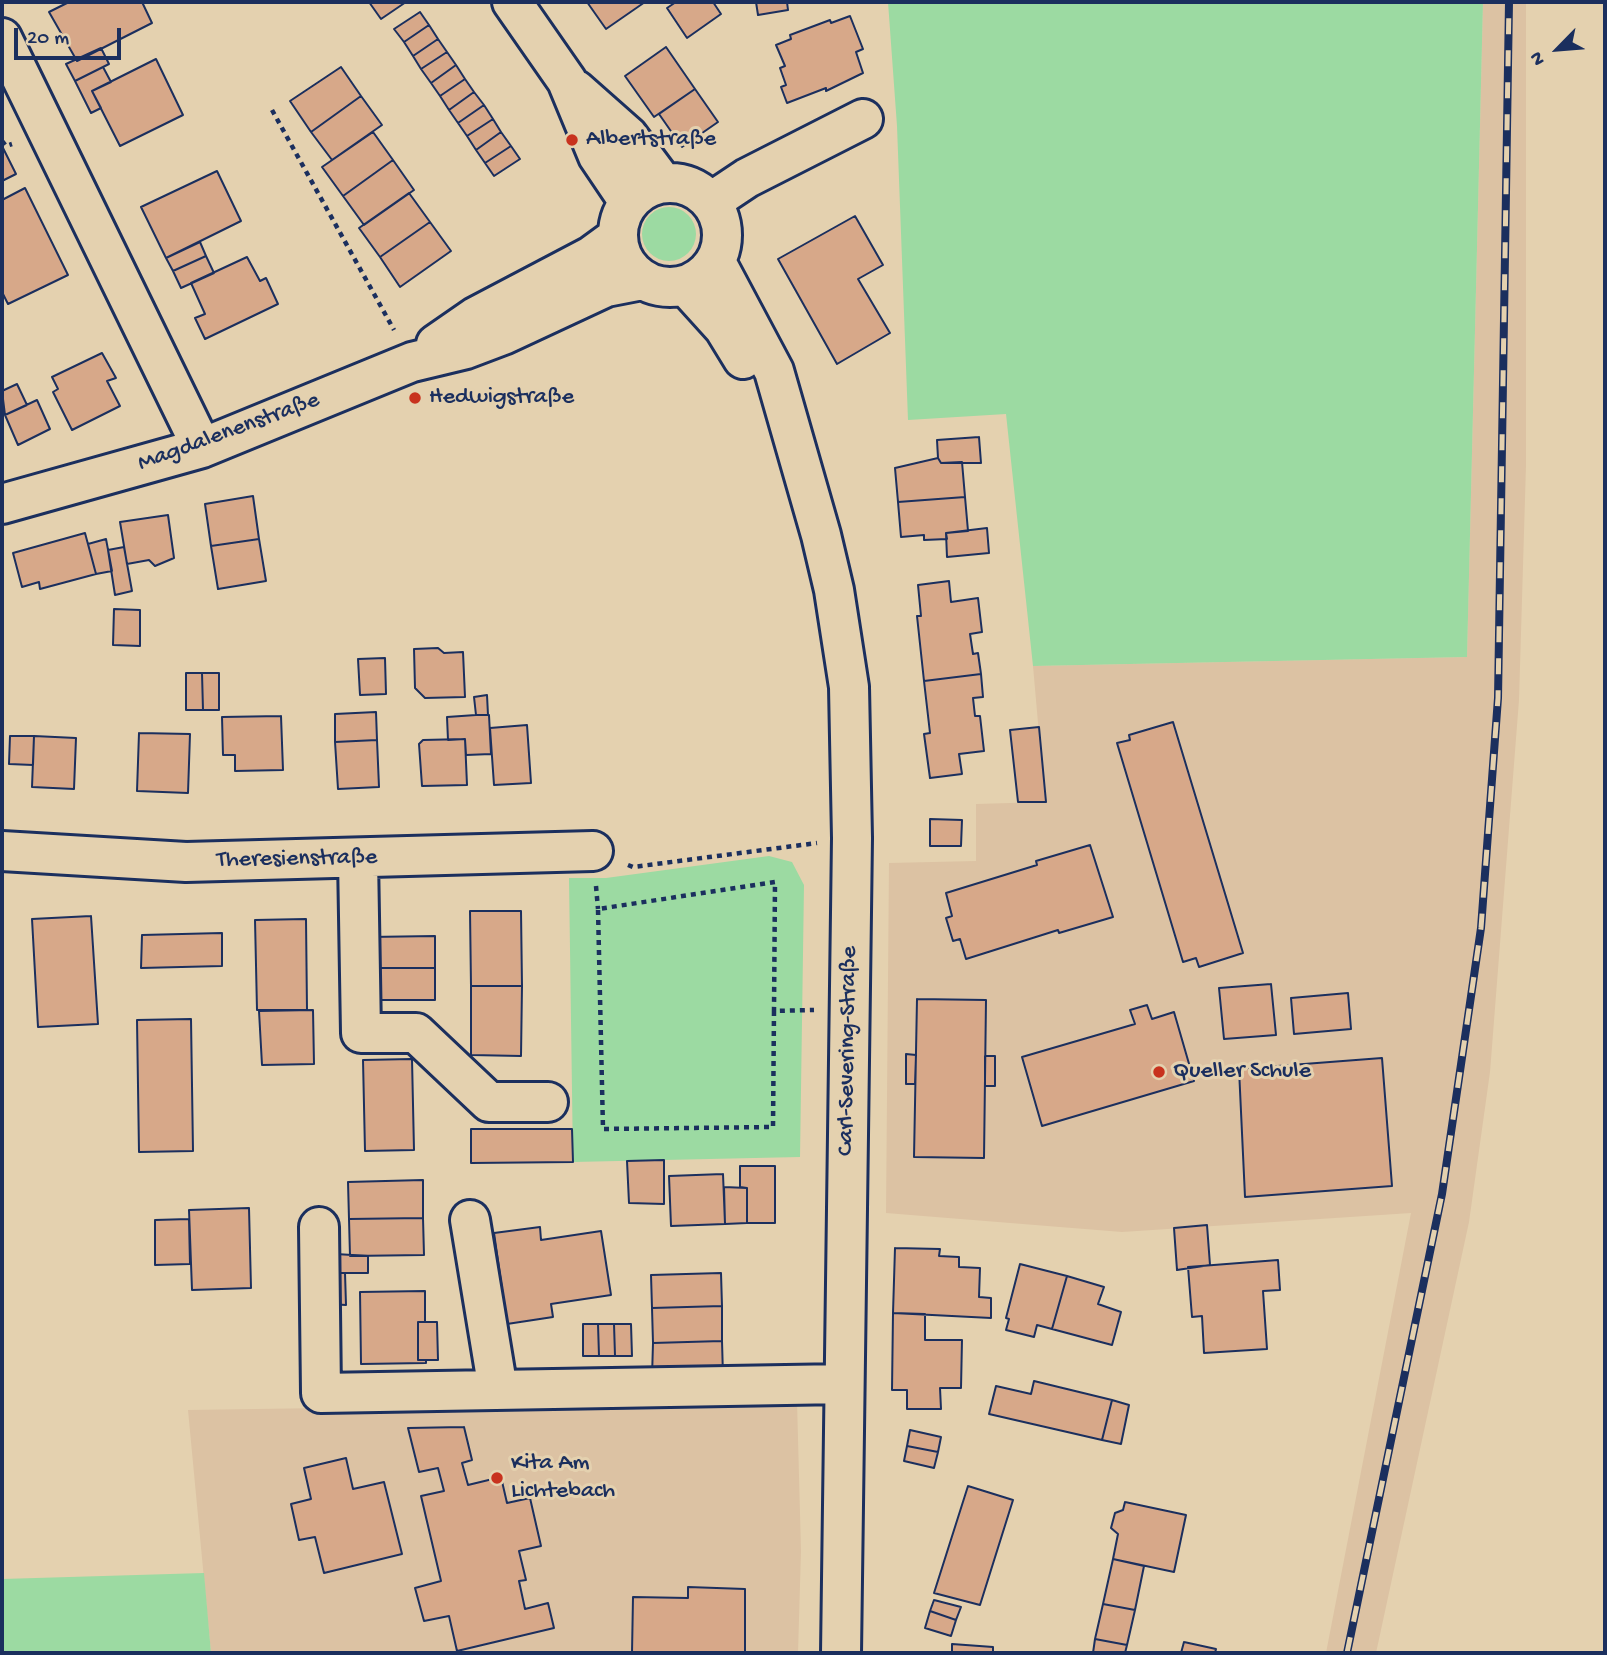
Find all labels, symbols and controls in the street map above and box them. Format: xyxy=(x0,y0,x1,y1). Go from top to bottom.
scale bar xyxy=(18,14,124,58)
north arrow xyxy=(1523,14,1593,84)
text: 20 m xyxy=(27,27,69,52)
text: N xyxy=(1525,48,1552,69)
place label: Albertstraße xyxy=(586,126,716,154)
marker: Albertstraße xyxy=(564,132,580,148)
place label: Hedwigstraße xyxy=(429,384,574,412)
street label: Magdalenenstraße xyxy=(134,387,324,479)
marker: Hedwigstraße xyxy=(407,390,423,406)
street label: Theresienstraße xyxy=(216,844,378,876)
street label: Carl-Severing-Straße xyxy=(833,946,865,1156)
place label: Queller Schule xyxy=(1173,1058,1311,1086)
marker: Queller Schule xyxy=(1151,1064,1167,1080)
place label: Kita Am Lichtebach xyxy=(511,1450,615,1506)
marker: Kita Am Lichtebach xyxy=(489,1470,505,1486)

